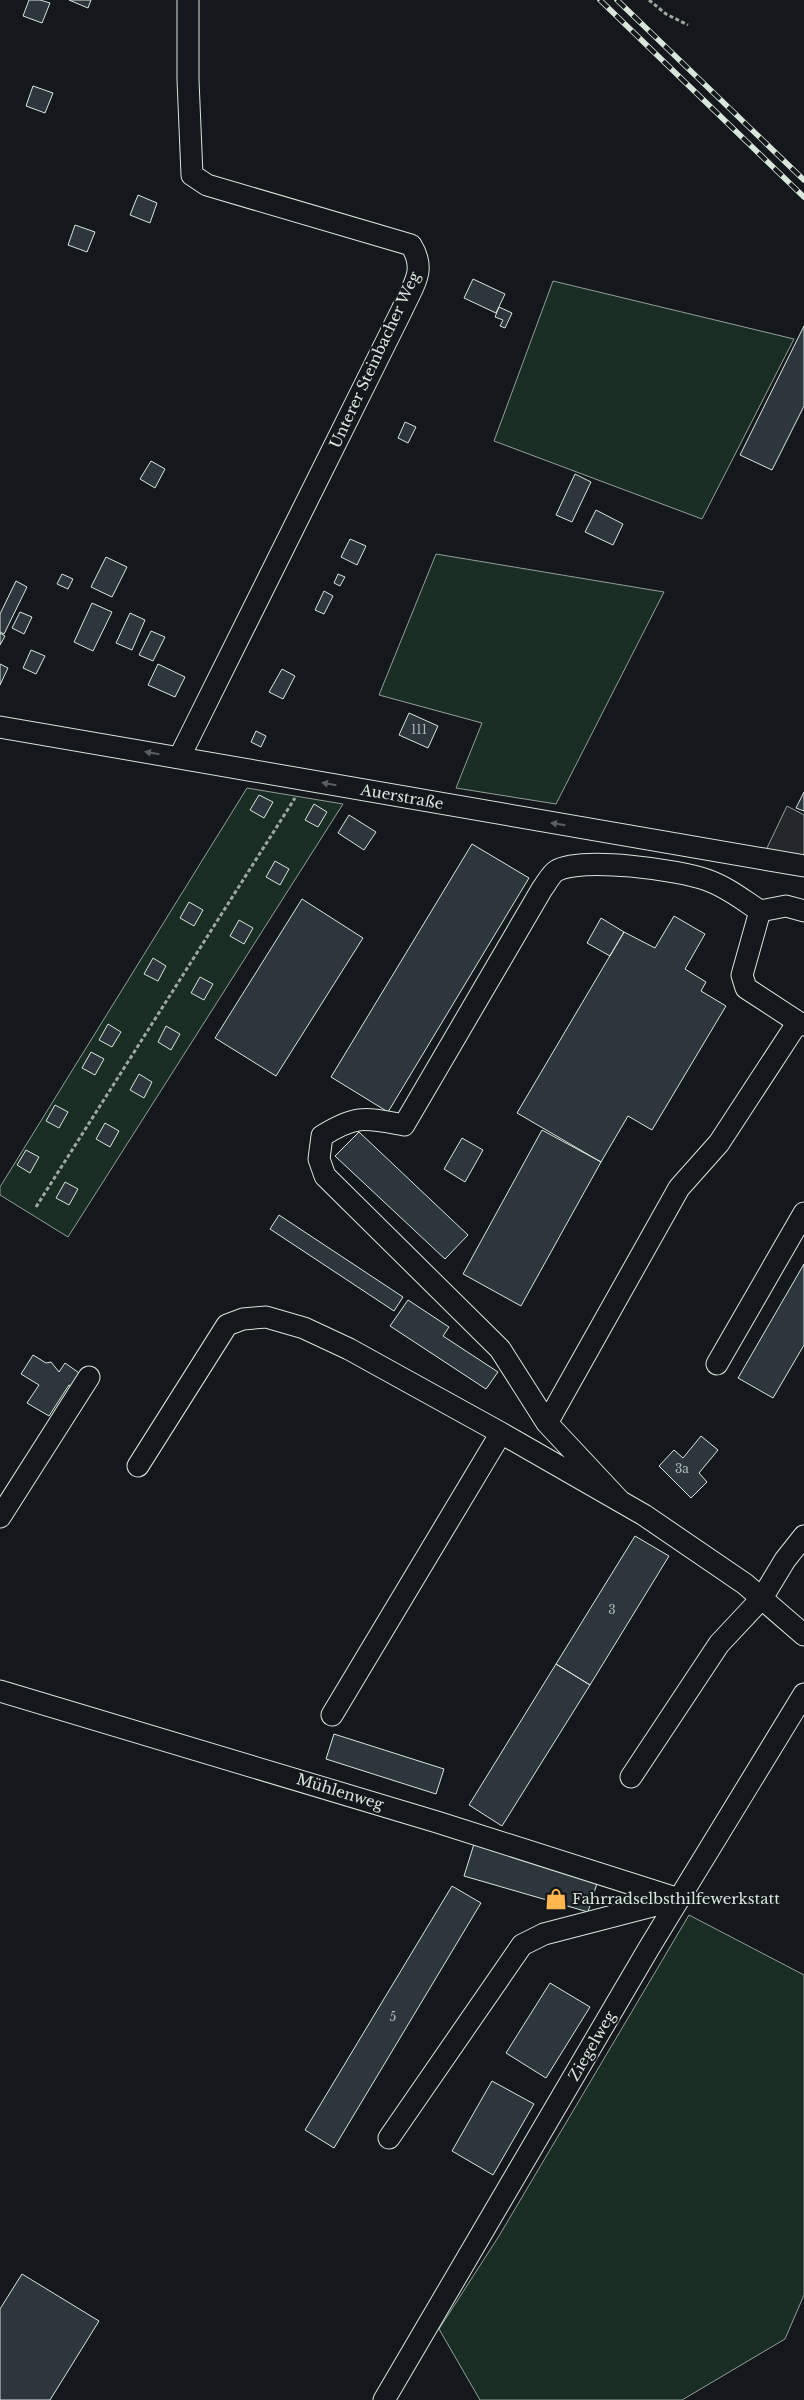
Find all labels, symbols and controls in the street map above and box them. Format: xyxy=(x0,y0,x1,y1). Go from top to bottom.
street label: Unterer Steinbacher Weg xyxy=(325,268,424,451)
house number: 111 xyxy=(411,722,427,737)
one-way arrow xyxy=(143,749,159,757)
one-way arrow xyxy=(321,780,337,788)
street label: Auerstraße xyxy=(358,780,445,813)
one-way arrow xyxy=(550,819,566,827)
house number: 3a xyxy=(675,1461,689,1476)
house number: 3 xyxy=(608,1602,616,1617)
street label: Mühlenweg xyxy=(294,1769,387,1814)
shop icon: Fahrradselbsthilfewerkstatt xyxy=(543,1886,569,1912)
place label: Fahrradselbsthilfewerkstatt xyxy=(572,1889,780,1908)
street label: Ziegelweg xyxy=(564,2006,620,2084)
house number: 5 xyxy=(390,2009,397,2024)

